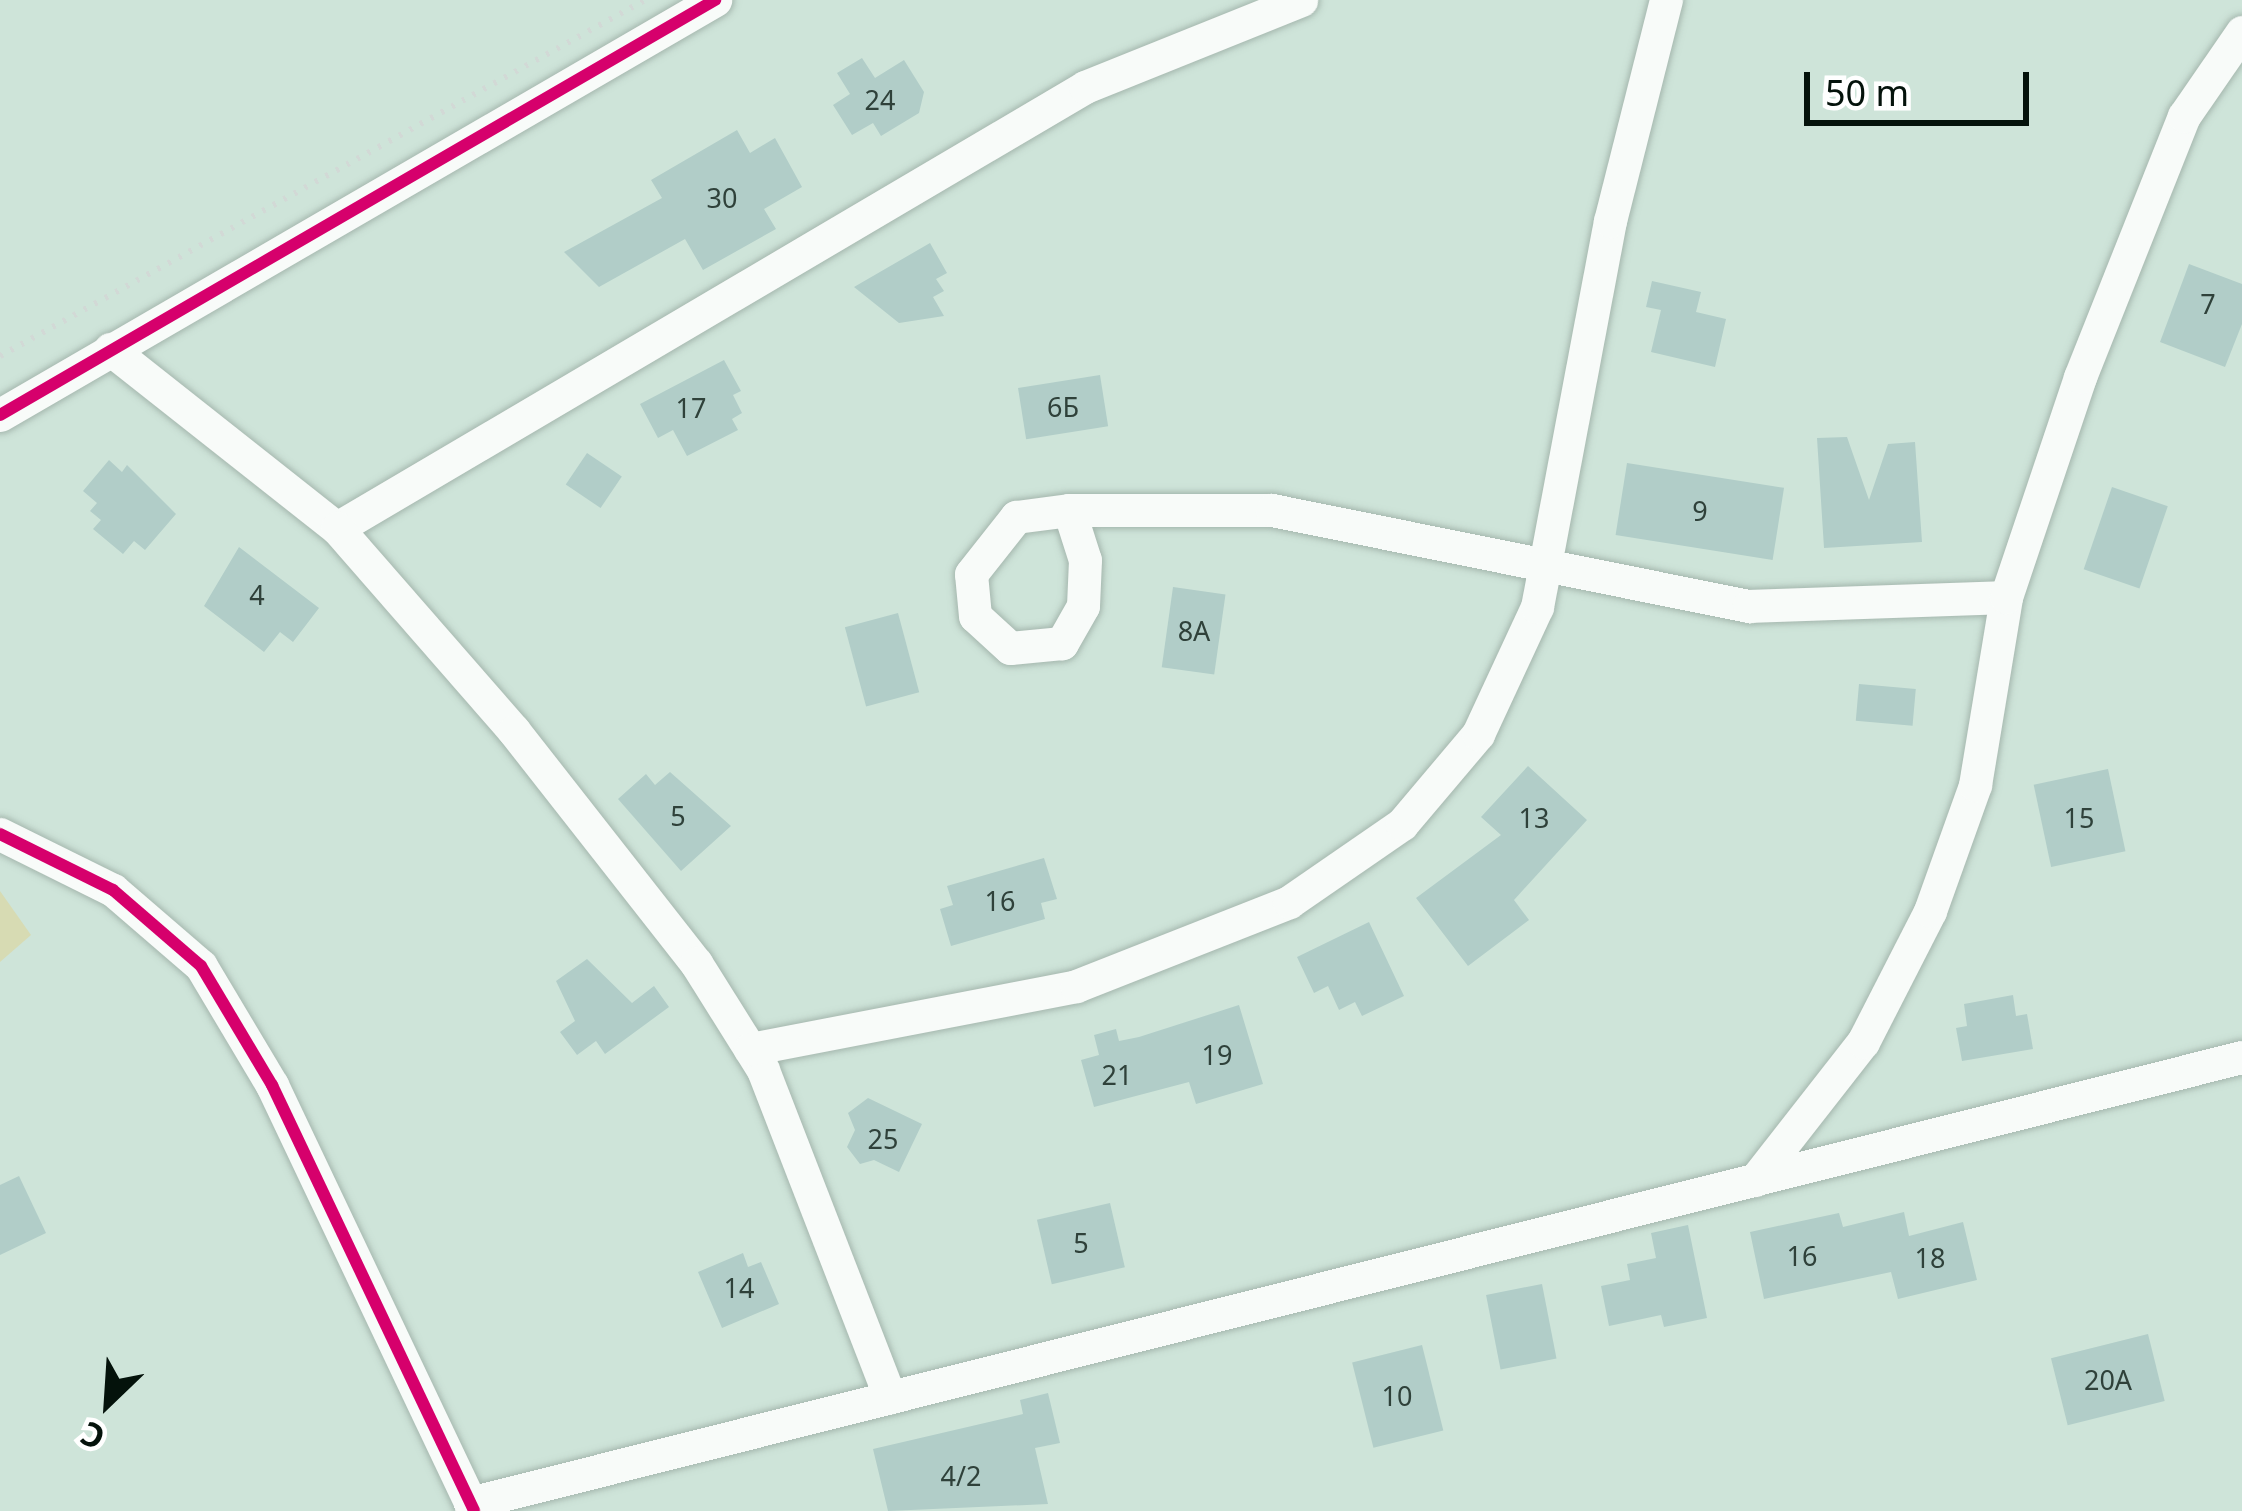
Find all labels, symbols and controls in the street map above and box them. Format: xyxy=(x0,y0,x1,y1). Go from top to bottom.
scale bar xyxy=(1810,48,2035,122)
text: 50 m xyxy=(1825,68,1909,117)
house number: 24 xyxy=(865,84,895,116)
house number: 30 xyxy=(707,182,737,214)
house number: 7 xyxy=(2200,288,2216,320)
house number: 6Б xyxy=(1047,391,1079,423)
house number: 17 xyxy=(676,392,706,424)
house number: 9 xyxy=(1692,495,1708,527)
house number: 4 xyxy=(249,579,265,611)
house number: 8А xyxy=(1178,615,1210,647)
house number: 5 xyxy=(670,800,686,832)
house number: 13 xyxy=(1519,802,1549,834)
house number: 15 xyxy=(2064,802,2094,834)
house number: 16 xyxy=(985,885,1015,917)
house number: 19 xyxy=(1202,1039,1232,1071)
house number: 21 xyxy=(1102,1059,1132,1091)
house number: 25 xyxy=(868,1123,898,1155)
house number: 5 xyxy=(1073,1227,1089,1259)
house number: 16 xyxy=(1787,1240,1817,1272)
house number: 18 xyxy=(1915,1242,1945,1274)
house number: 14 xyxy=(724,1272,754,1304)
north arrow xyxy=(48,1343,168,1463)
house number: 20А xyxy=(2084,1364,2132,1396)
house number: 10 xyxy=(1382,1380,1412,1412)
text: С xyxy=(73,1411,112,1461)
house number: 4/2 xyxy=(941,1460,981,1492)

